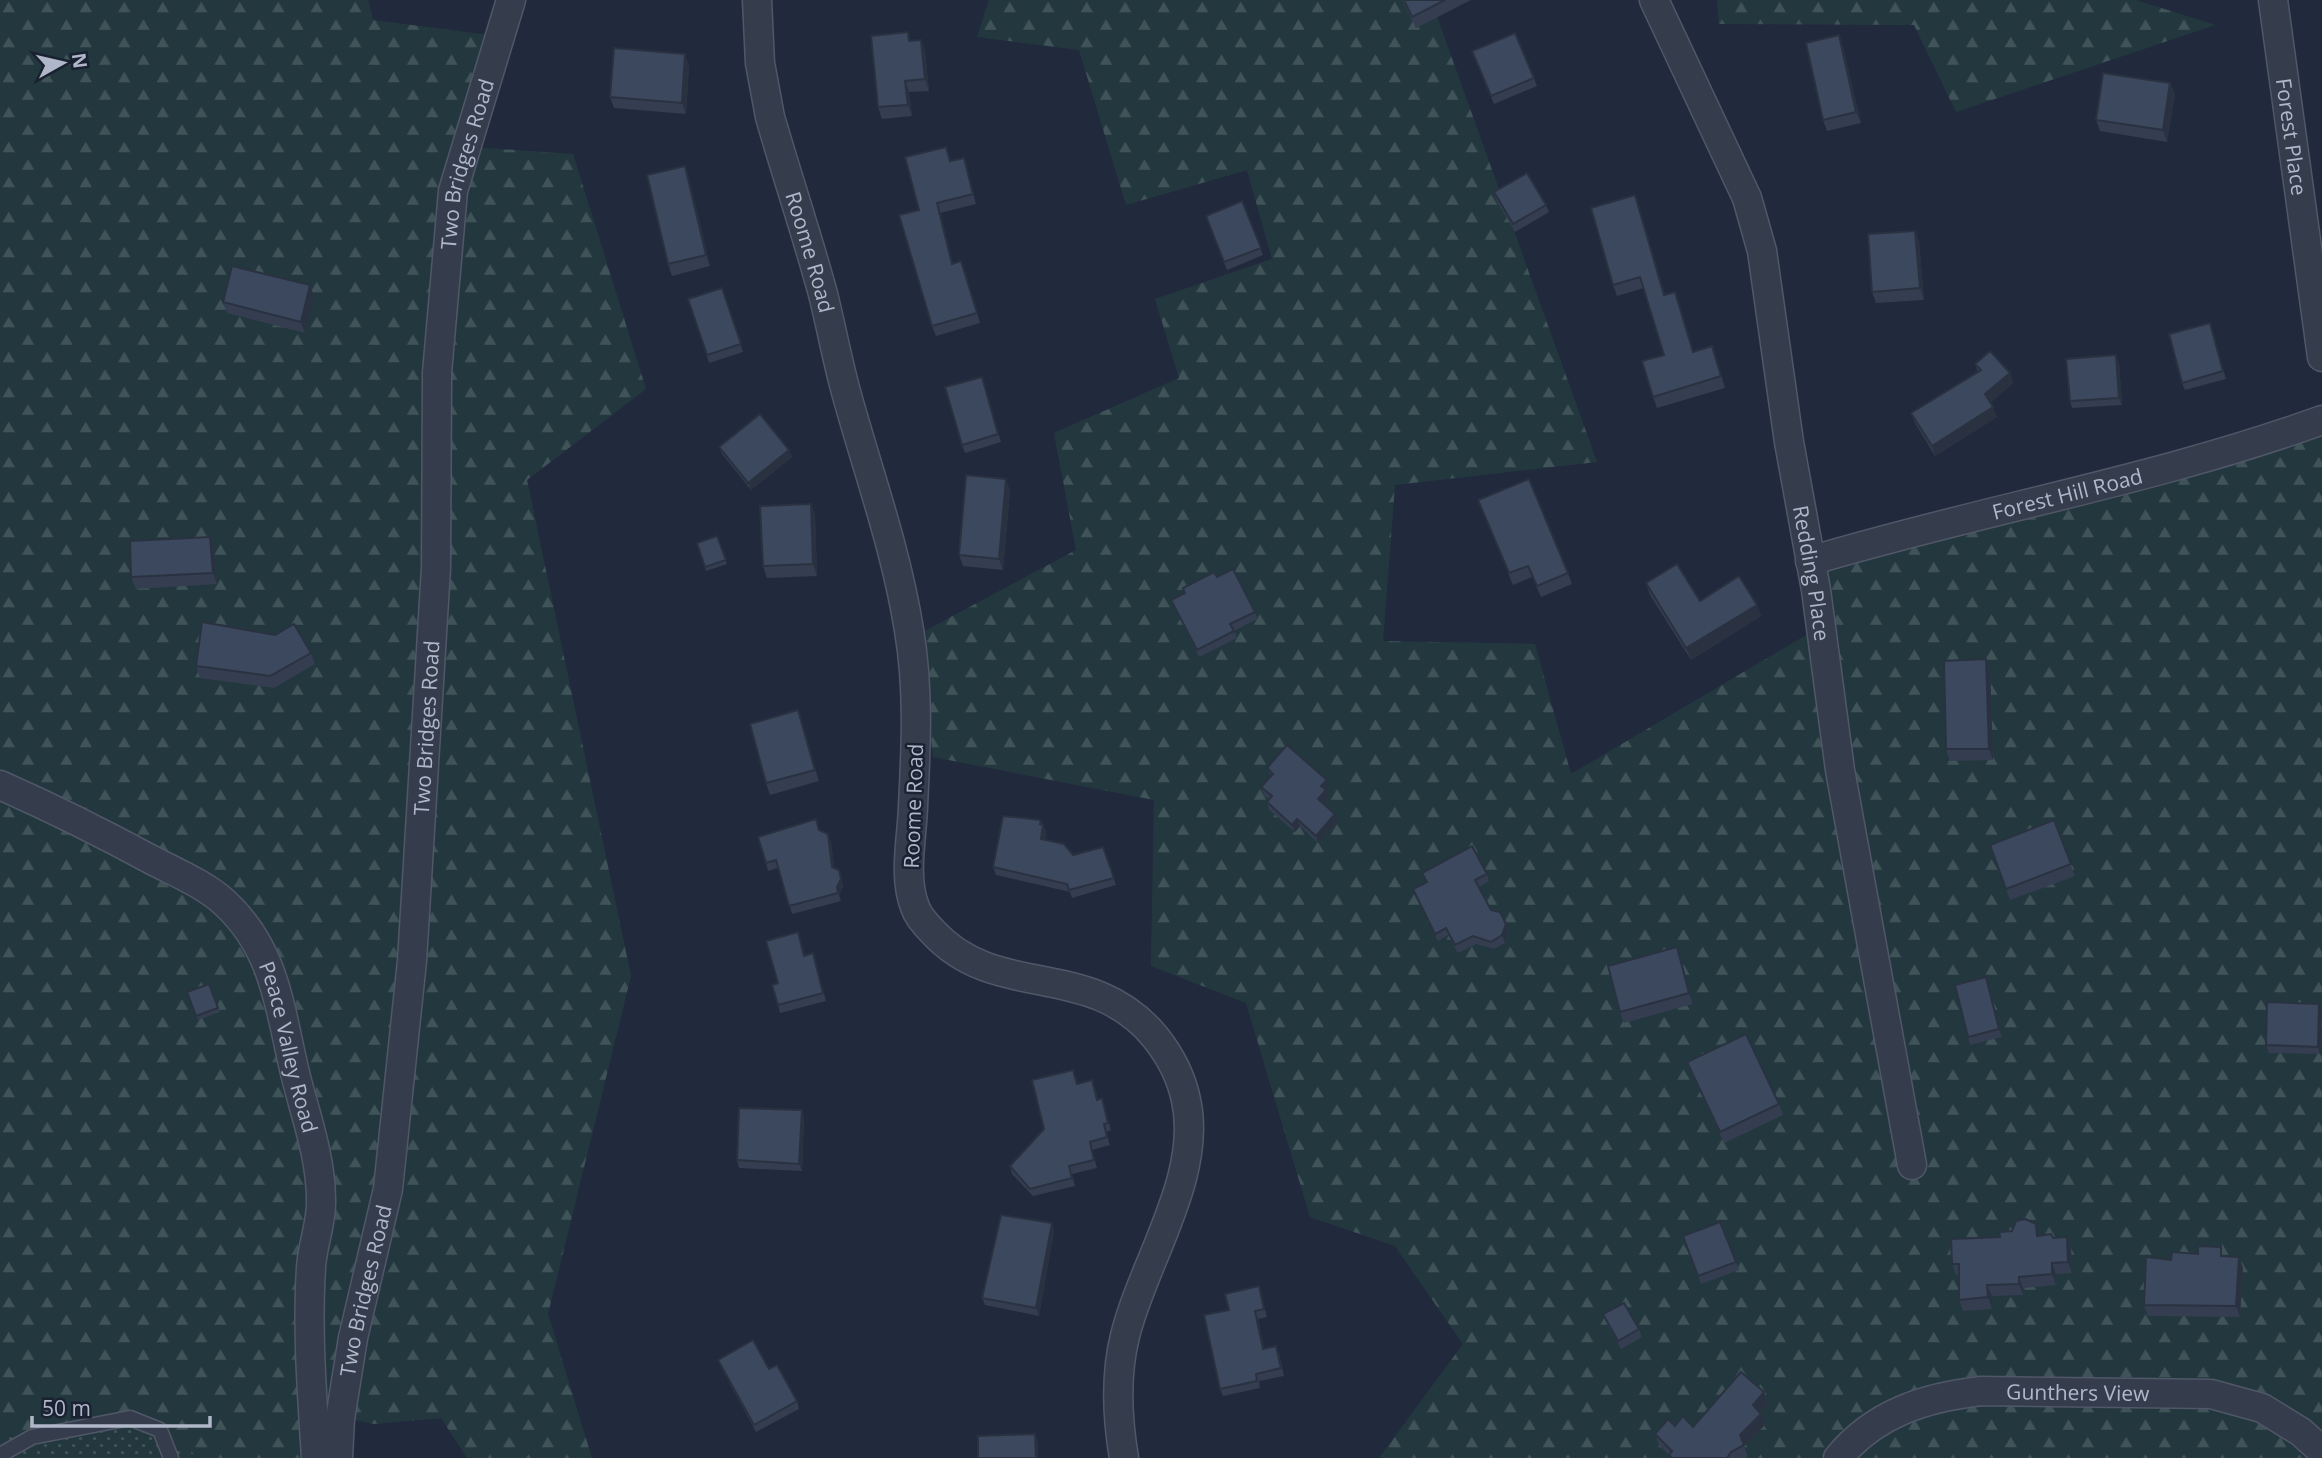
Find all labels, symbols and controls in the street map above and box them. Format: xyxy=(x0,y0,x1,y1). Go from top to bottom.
north arrow xyxy=(28,28,98,98)
text: N xyxy=(66,51,94,70)
street label: Two Bridges Road xyxy=(434,75,500,250)
street label: Forest Place xyxy=(2270,76,2314,197)
street label: Roome Road xyxy=(779,188,841,315)
street label: Forest Hill Road xyxy=(1989,461,2145,526)
street label: Redding Place xyxy=(1787,503,1837,643)
street label: Two Bridges Road xyxy=(407,640,446,816)
street label: Roome Road xyxy=(897,743,929,869)
street label: Peace Valley Road xyxy=(253,957,324,1136)
street label: Two Bridges Road xyxy=(333,1202,398,1378)
street label: Gunthers View xyxy=(2006,1377,2150,1407)
scale bar xyxy=(32,1384,210,1428)
text: 50 m xyxy=(42,1394,91,1422)

